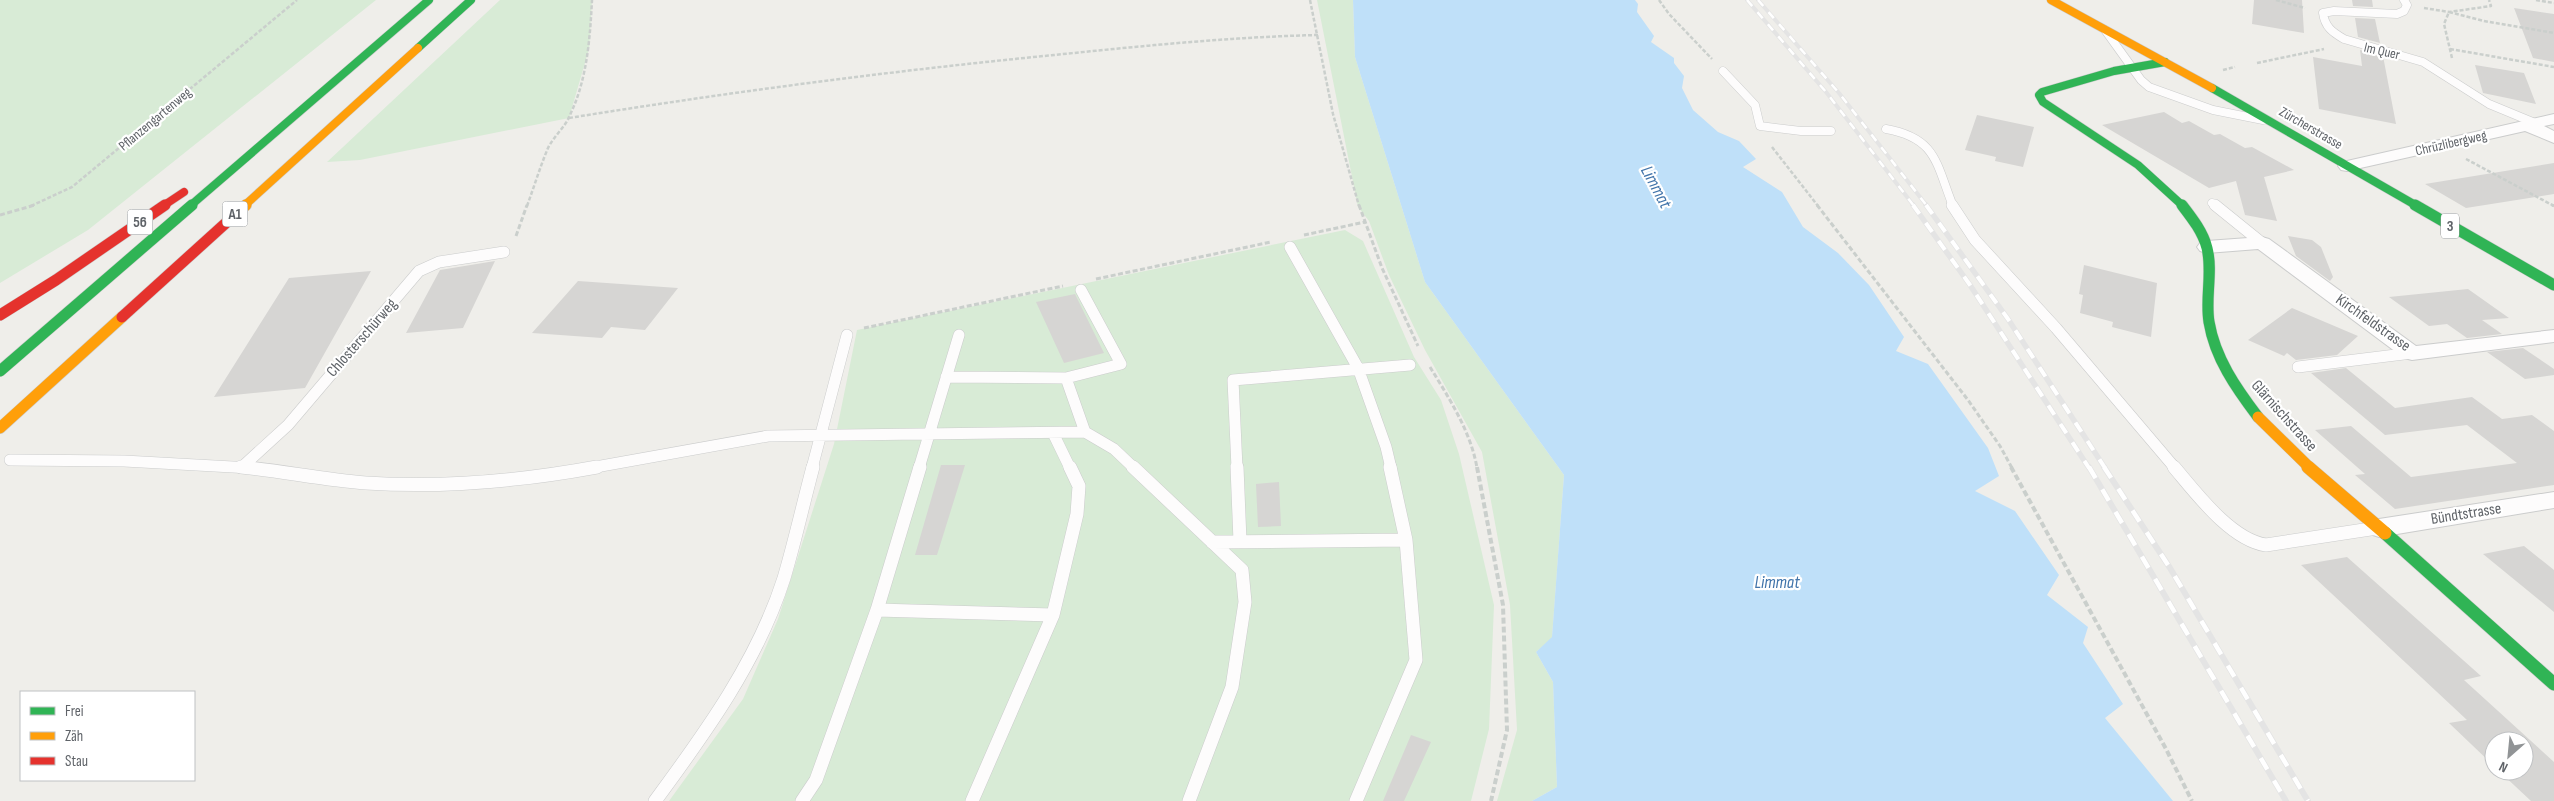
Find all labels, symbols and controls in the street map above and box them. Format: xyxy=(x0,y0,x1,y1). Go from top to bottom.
street label: Im Quer xyxy=(2362,39,2402,63)
street label: Pflanzengartenweg xyxy=(115,83,195,154)
street label: Zürcherstrasse xyxy=(2276,103,2346,153)
street label: Chrüzlibergweg xyxy=(2414,126,2489,159)
water label: Limmat xyxy=(1636,162,1676,212)
road number: A1 xyxy=(222,202,248,226)
road number: 56 xyxy=(128,210,152,234)
road number: 3 xyxy=(2441,214,2459,238)
street label: Kirchfeldstrasse xyxy=(2332,290,2414,356)
street label: Chlosterschürweg xyxy=(323,295,401,381)
street label: Glärnischstrasse xyxy=(2247,376,2321,456)
street label: Bündtstrasse xyxy=(2429,499,2503,529)
water label: Limmat xyxy=(1754,572,1800,593)
legend xyxy=(20,691,195,781)
text: Frei xyxy=(65,702,84,721)
text: Zäh xyxy=(65,727,83,746)
north arrow xyxy=(2484,731,2534,781)
text: Stau xyxy=(65,752,88,771)
text: N xyxy=(2496,758,2511,776)

